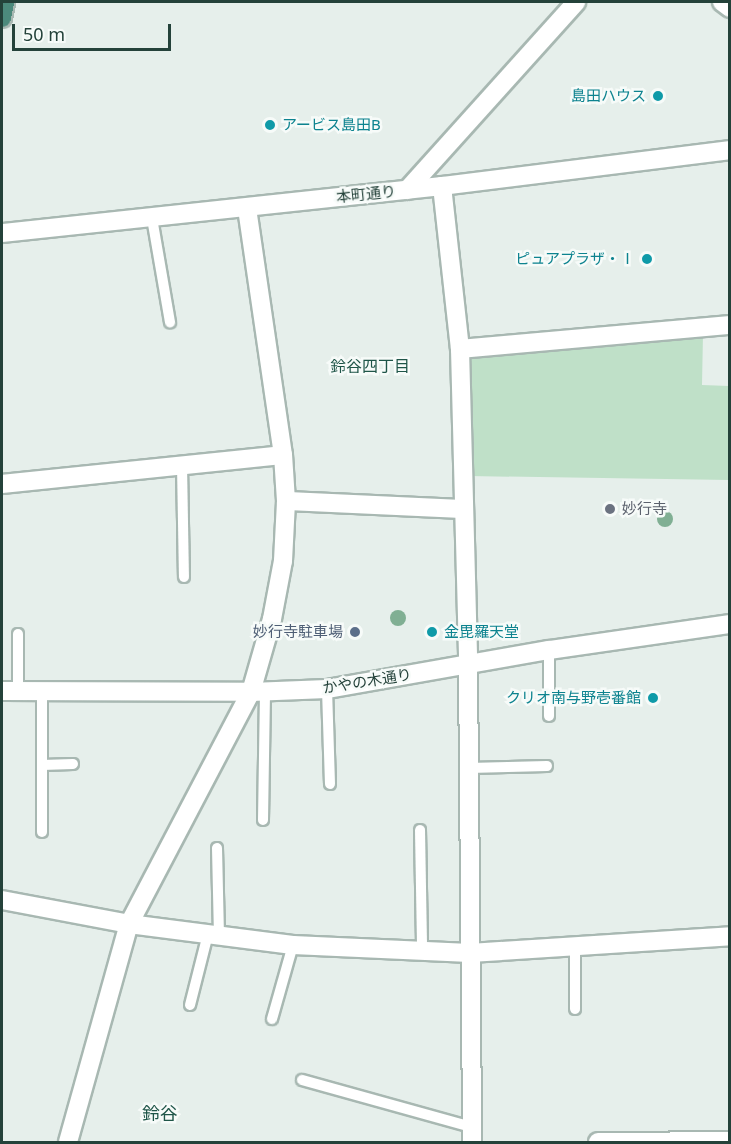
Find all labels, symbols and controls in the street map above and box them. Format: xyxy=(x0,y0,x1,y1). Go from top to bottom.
scale bar xyxy=(15,12,174,50)
text: 50 m xyxy=(23,22,65,46)
place label: 島田ハウス xyxy=(571,87,646,105)
marker: 島田ハウス xyxy=(651,89,665,103)
place label: アービス島田B xyxy=(282,116,381,134)
marker: アービス島田B xyxy=(263,118,277,132)
street label: 本町通り xyxy=(335,182,397,206)
place label: ピュアプラザ・Ⅰ xyxy=(515,250,635,268)
marker: ピュアプラザ・Ⅰ xyxy=(640,252,654,266)
district label: 鈴谷四丁目 xyxy=(330,356,410,376)
place label: 妙行寺 xyxy=(622,500,667,518)
marker: 妙行寺 xyxy=(603,502,617,516)
place label: 妙行寺駐車場 xyxy=(253,623,343,641)
place label: 金毘羅天堂 xyxy=(444,623,519,641)
marker: 妙行寺駐車場 xyxy=(348,625,362,639)
marker: 金毘羅天堂 xyxy=(425,625,439,639)
street label: かやの木通り xyxy=(321,665,413,697)
place label: クリオ南与野壱番館 xyxy=(506,689,641,707)
marker: クリオ南与野壱番館 xyxy=(646,691,660,705)
district label: 鈴谷 xyxy=(142,1102,178,1124)

